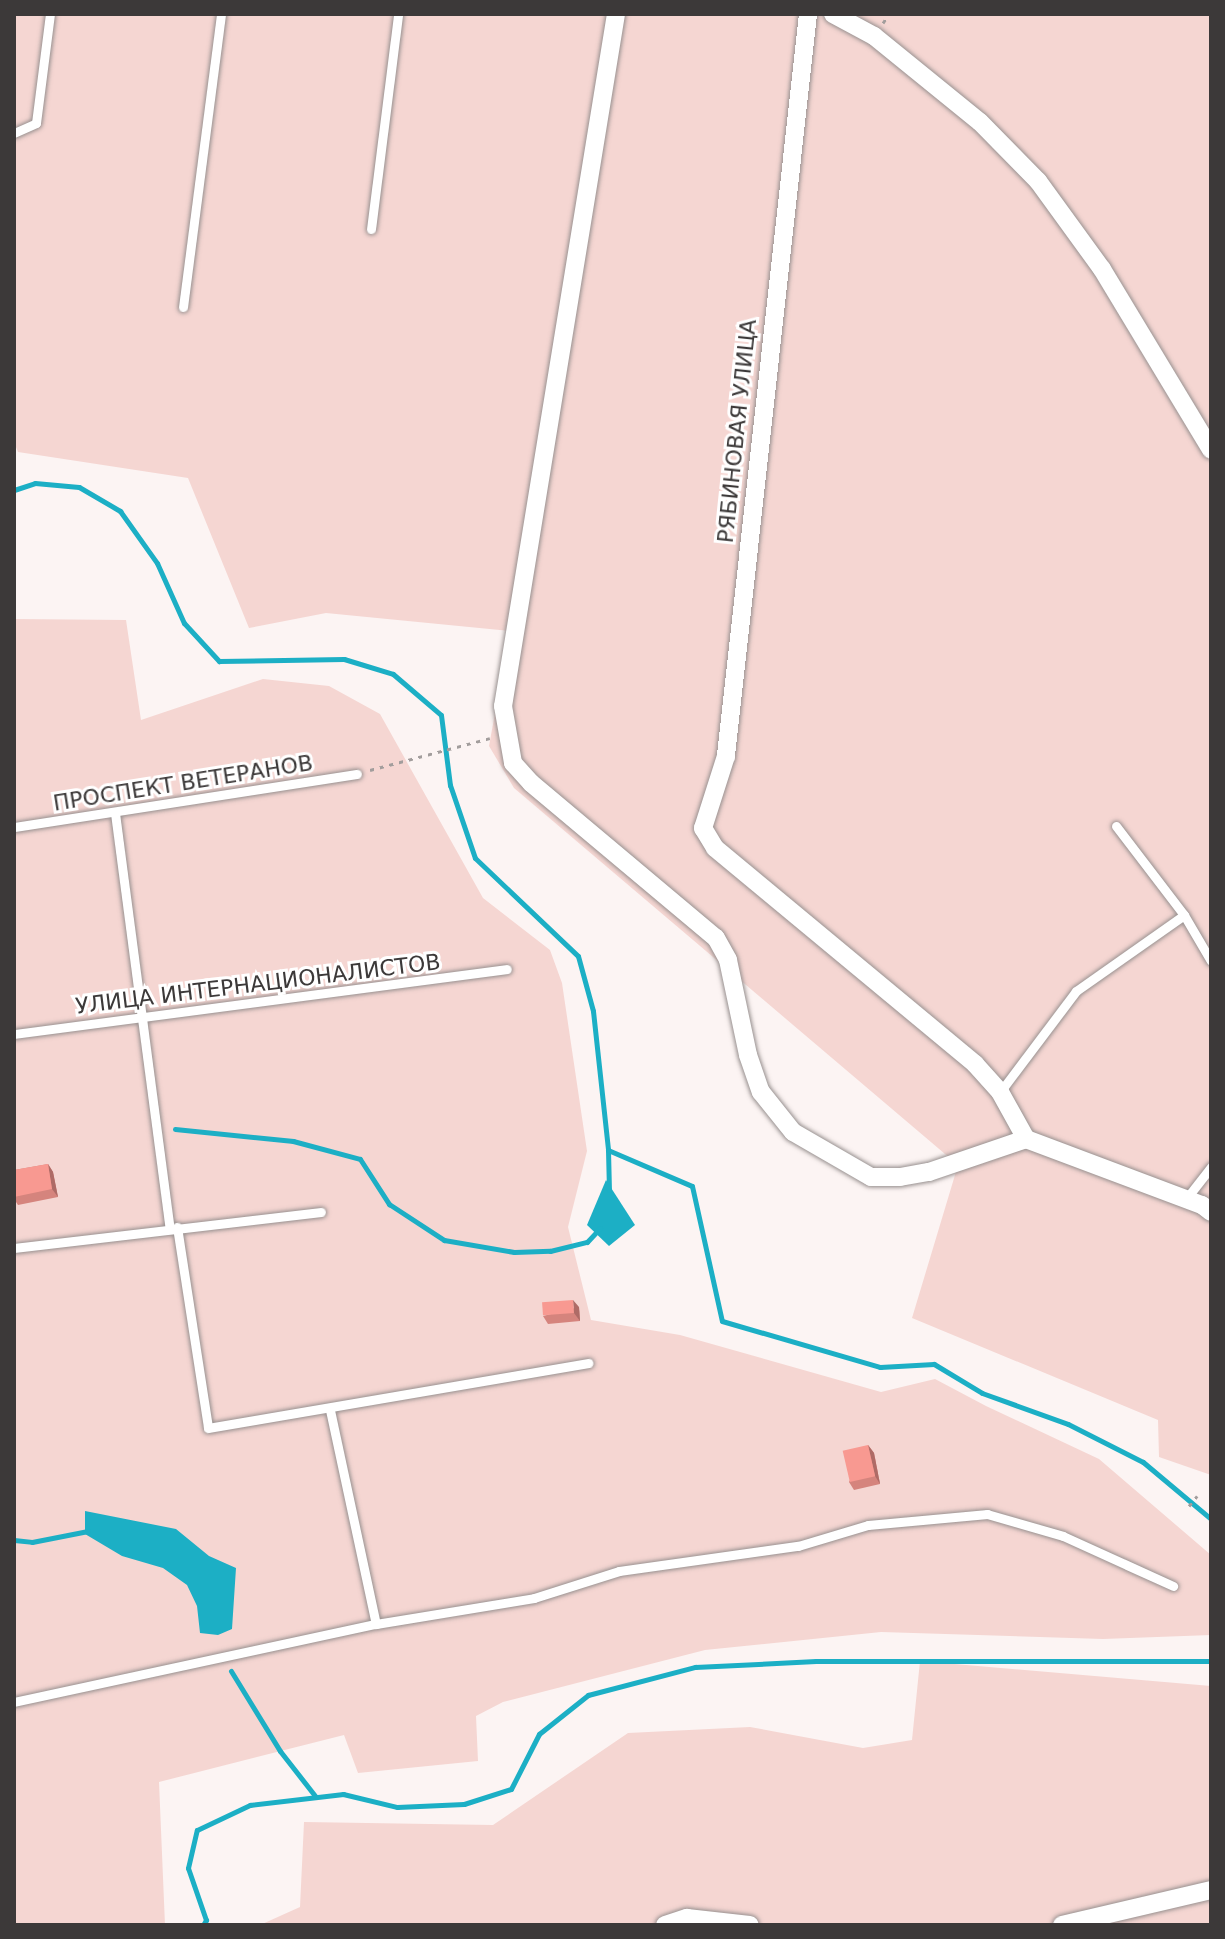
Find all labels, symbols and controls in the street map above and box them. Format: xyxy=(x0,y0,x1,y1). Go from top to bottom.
street label: РЯБИНОВАЯ УЛИЦА xyxy=(712,318,762,544)
street label: ПРОСПЕКТ ВЕТЕРАНОВ xyxy=(51,749,315,817)
street label: УЛИЦА ИНТЕРНАЦИОНАЛИСТОВ xyxy=(74,949,442,1019)

